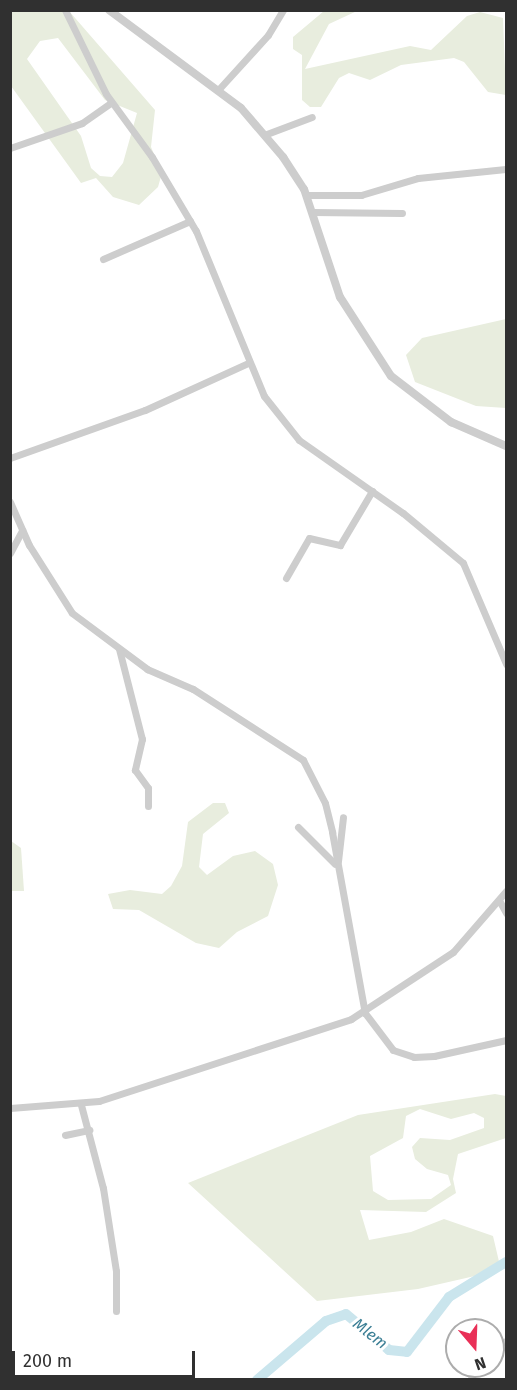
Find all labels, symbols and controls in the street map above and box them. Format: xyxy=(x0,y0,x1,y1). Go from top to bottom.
water label: Mlem xyxy=(349,1315,391,1353)
north arrow xyxy=(445,1318,505,1378)
scale bar xyxy=(15,1339,198,1377)
text: 200 m xyxy=(23,1350,72,1372)
text: N xyxy=(472,1353,488,1374)

